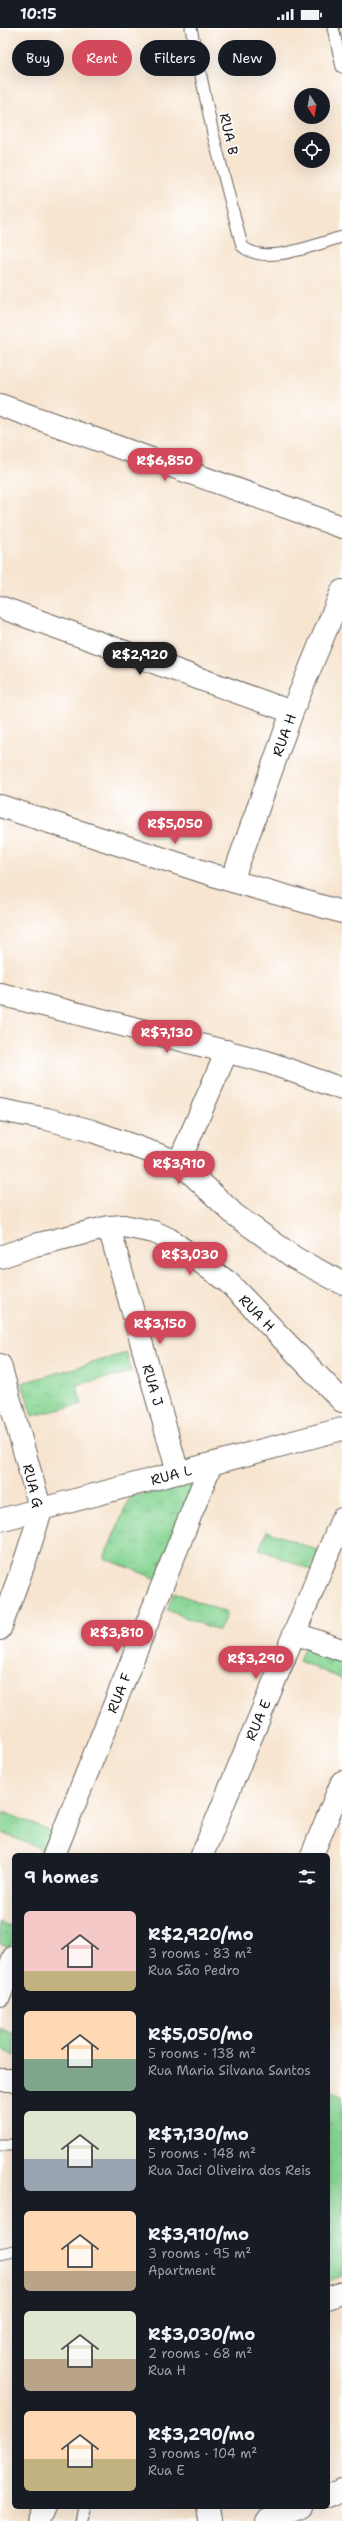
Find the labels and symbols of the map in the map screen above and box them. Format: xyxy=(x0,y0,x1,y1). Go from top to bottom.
north arrow xyxy=(294,88,330,124)
street label: RUA B xyxy=(215,111,243,157)
pin: R$6,850 xyxy=(128,448,202,482)
pin: R$2,920 xyxy=(103,642,177,676)
street label: RUA H xyxy=(268,711,300,759)
pin: R$5,050 xyxy=(138,811,212,845)
pin: R$7,130 xyxy=(130,1020,204,1054)
pin: R$3,910 xyxy=(142,1151,216,1185)
pin: R$3,030 xyxy=(153,1242,227,1276)
street label: RUA H xyxy=(235,1291,279,1335)
pin: R$3,150 xyxy=(123,1311,197,1345)
street label: RUA J xyxy=(139,1362,167,1408)
street label: RUA L xyxy=(149,1461,194,1489)
street label: RUA G xyxy=(19,1462,47,1510)
pin: R$3,810 xyxy=(80,1620,154,1654)
pin: R$3,290 xyxy=(219,1646,293,1680)
street label: RUA F xyxy=(103,1670,135,1716)
street label: RUA E xyxy=(241,1697,275,1743)

